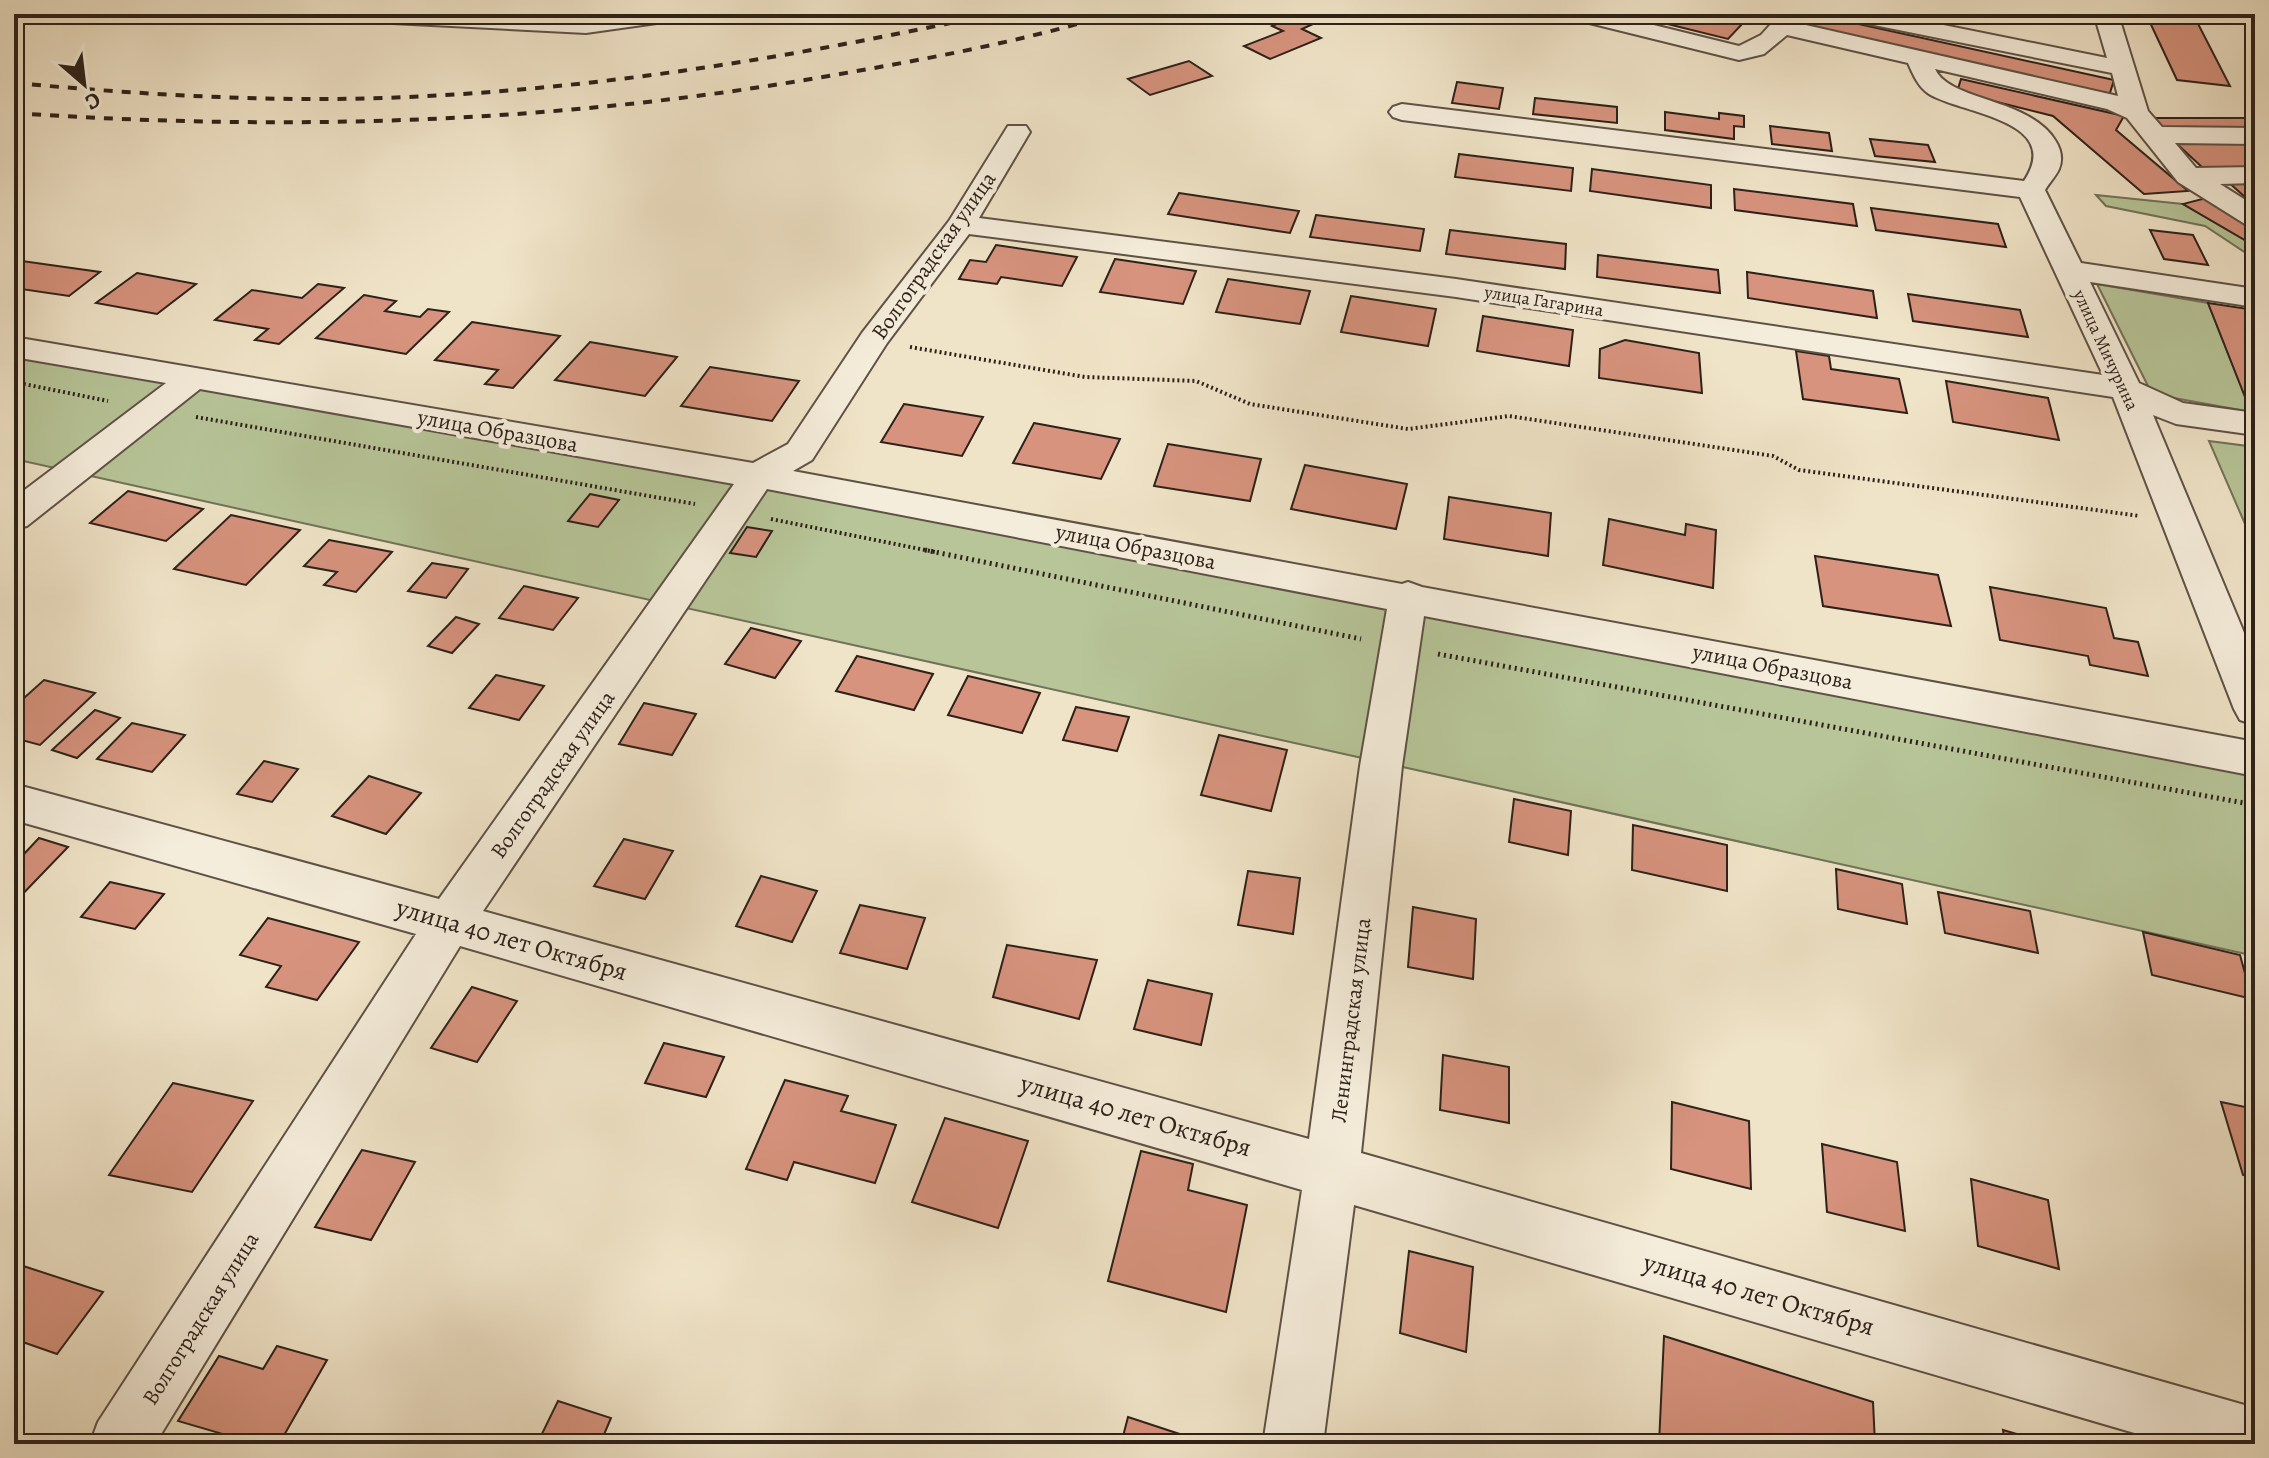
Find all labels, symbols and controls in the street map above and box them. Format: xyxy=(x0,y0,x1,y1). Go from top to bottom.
north arrow xyxy=(44,44,124,124)
text: С xyxy=(80,84,106,117)
street label: Волгоградская улица xyxy=(865,165,1004,346)
street label: улица Гагарина xyxy=(1482,280,1606,322)
street label: улица Мичурина xyxy=(2067,285,2145,415)
street label: улица Образцова xyxy=(414,402,581,460)
street label: улица Образцова xyxy=(1052,517,1219,577)
street label: улица Образцова xyxy=(1689,637,1856,697)
street label: Волгоградская улица xyxy=(484,684,623,865)
street label: улица 40 лет Октября xyxy=(391,889,631,989)
street label: Ленинградская улица xyxy=(1324,915,1379,1124)
street label: улица 40 лет Октября xyxy=(1015,1065,1255,1165)
street label: Волгоградская улица xyxy=(135,1226,267,1411)
street label: улица 40 лет Октября xyxy=(1638,1244,1878,1344)

